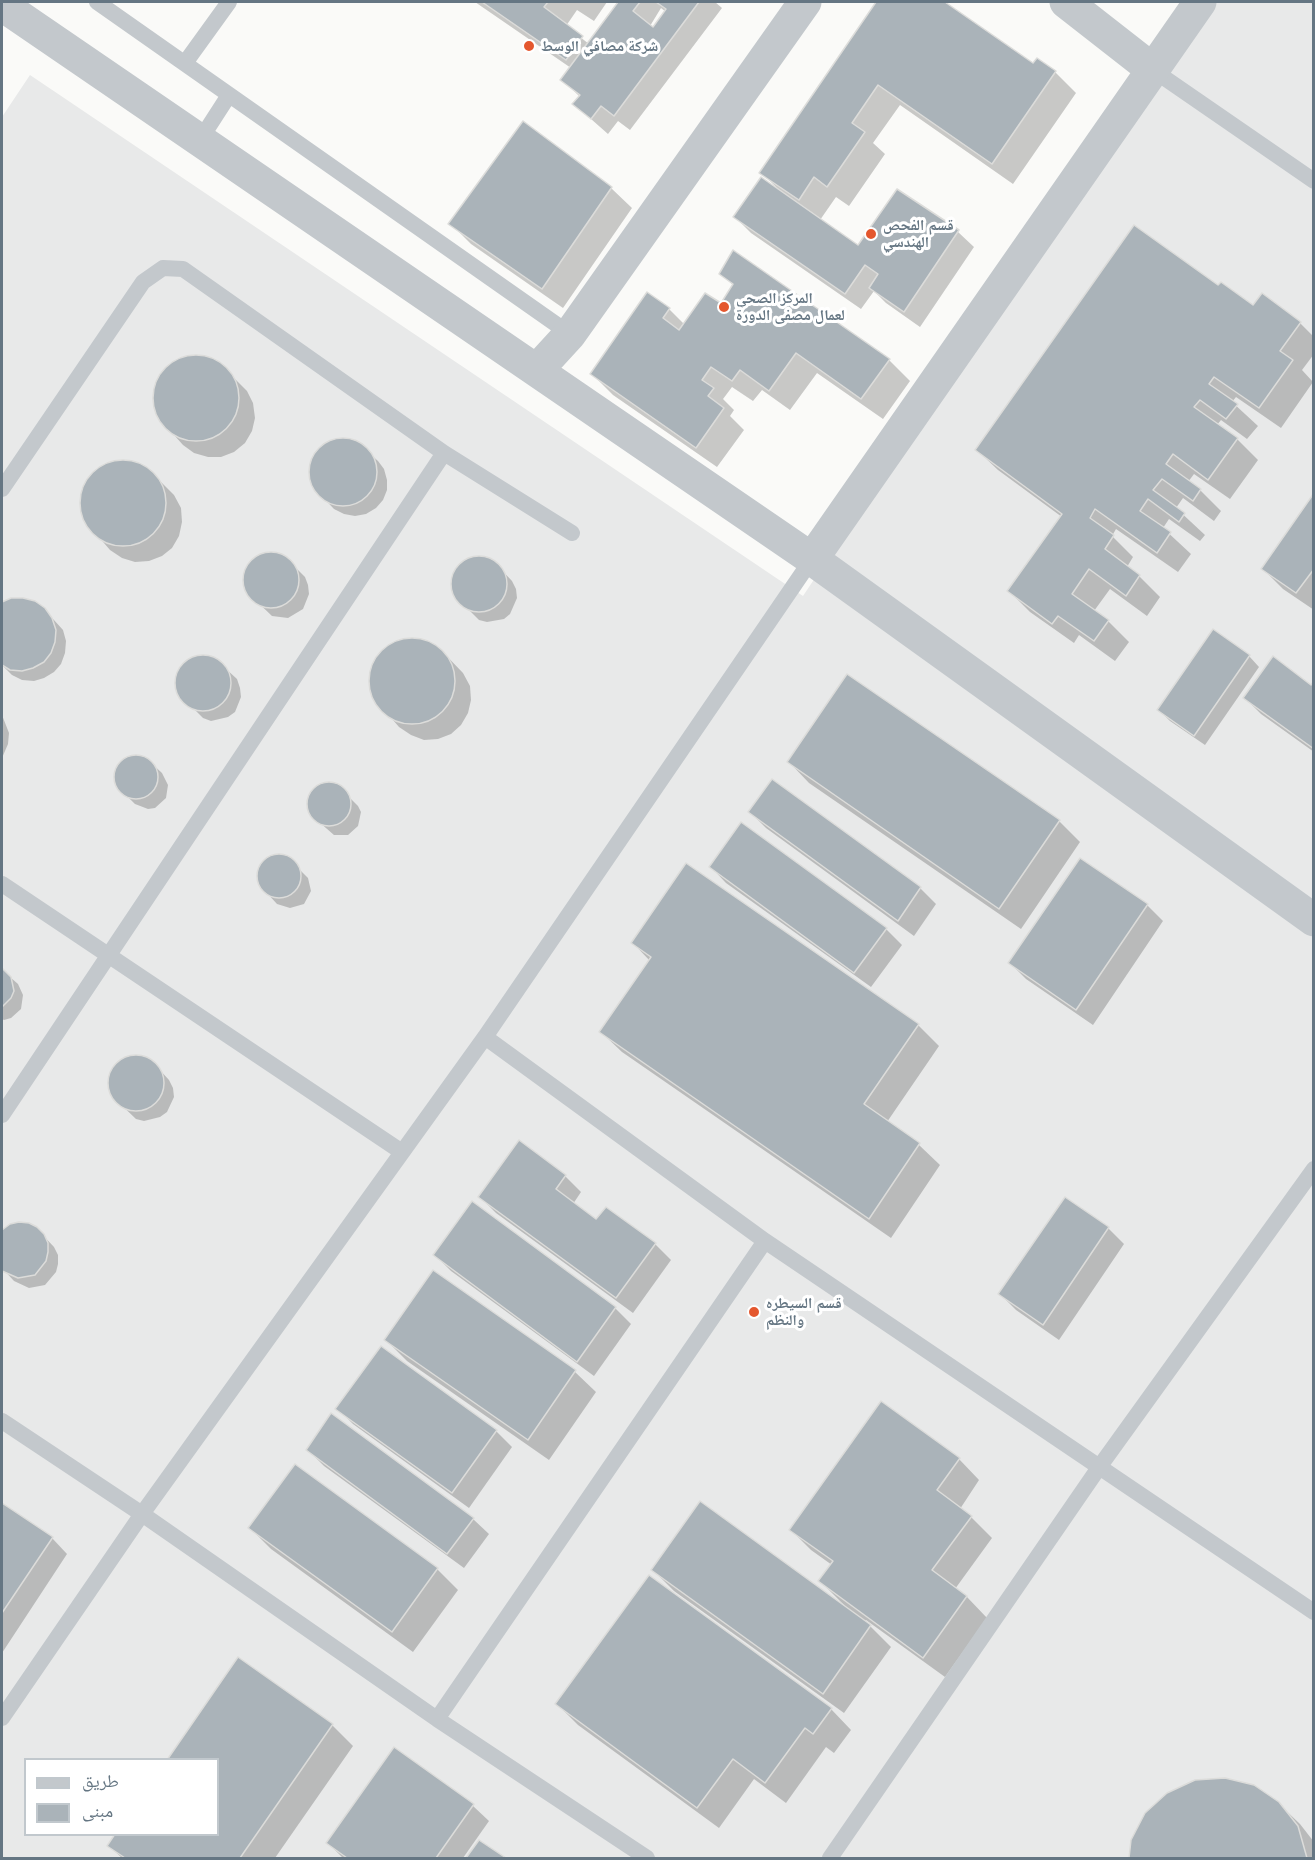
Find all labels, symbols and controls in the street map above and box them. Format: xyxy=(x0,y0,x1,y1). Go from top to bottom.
place label: شركة مصافي الوسط xyxy=(541,37,658,55)
marker: شركة مصافي الوسط xyxy=(522,39,536,53)
place label: قسم الفحص الهندسي xyxy=(883,216,954,251)
marker: قسم الفحص الهندسي xyxy=(864,227,878,241)
place label: المركز الصحي لعمال مصفى الدورة xyxy=(736,289,845,324)
marker: المركز الصحي لعمال مصفى الدورة xyxy=(717,300,731,314)
place label: قسم السيطره والنظم xyxy=(766,1294,842,1329)
marker: قسم السيطره والنظم xyxy=(747,1305,761,1319)
legend xyxy=(24,1758,219,1836)
text: طريق xyxy=(82,1769,119,1792)
text: مبنى xyxy=(82,1799,113,1822)

